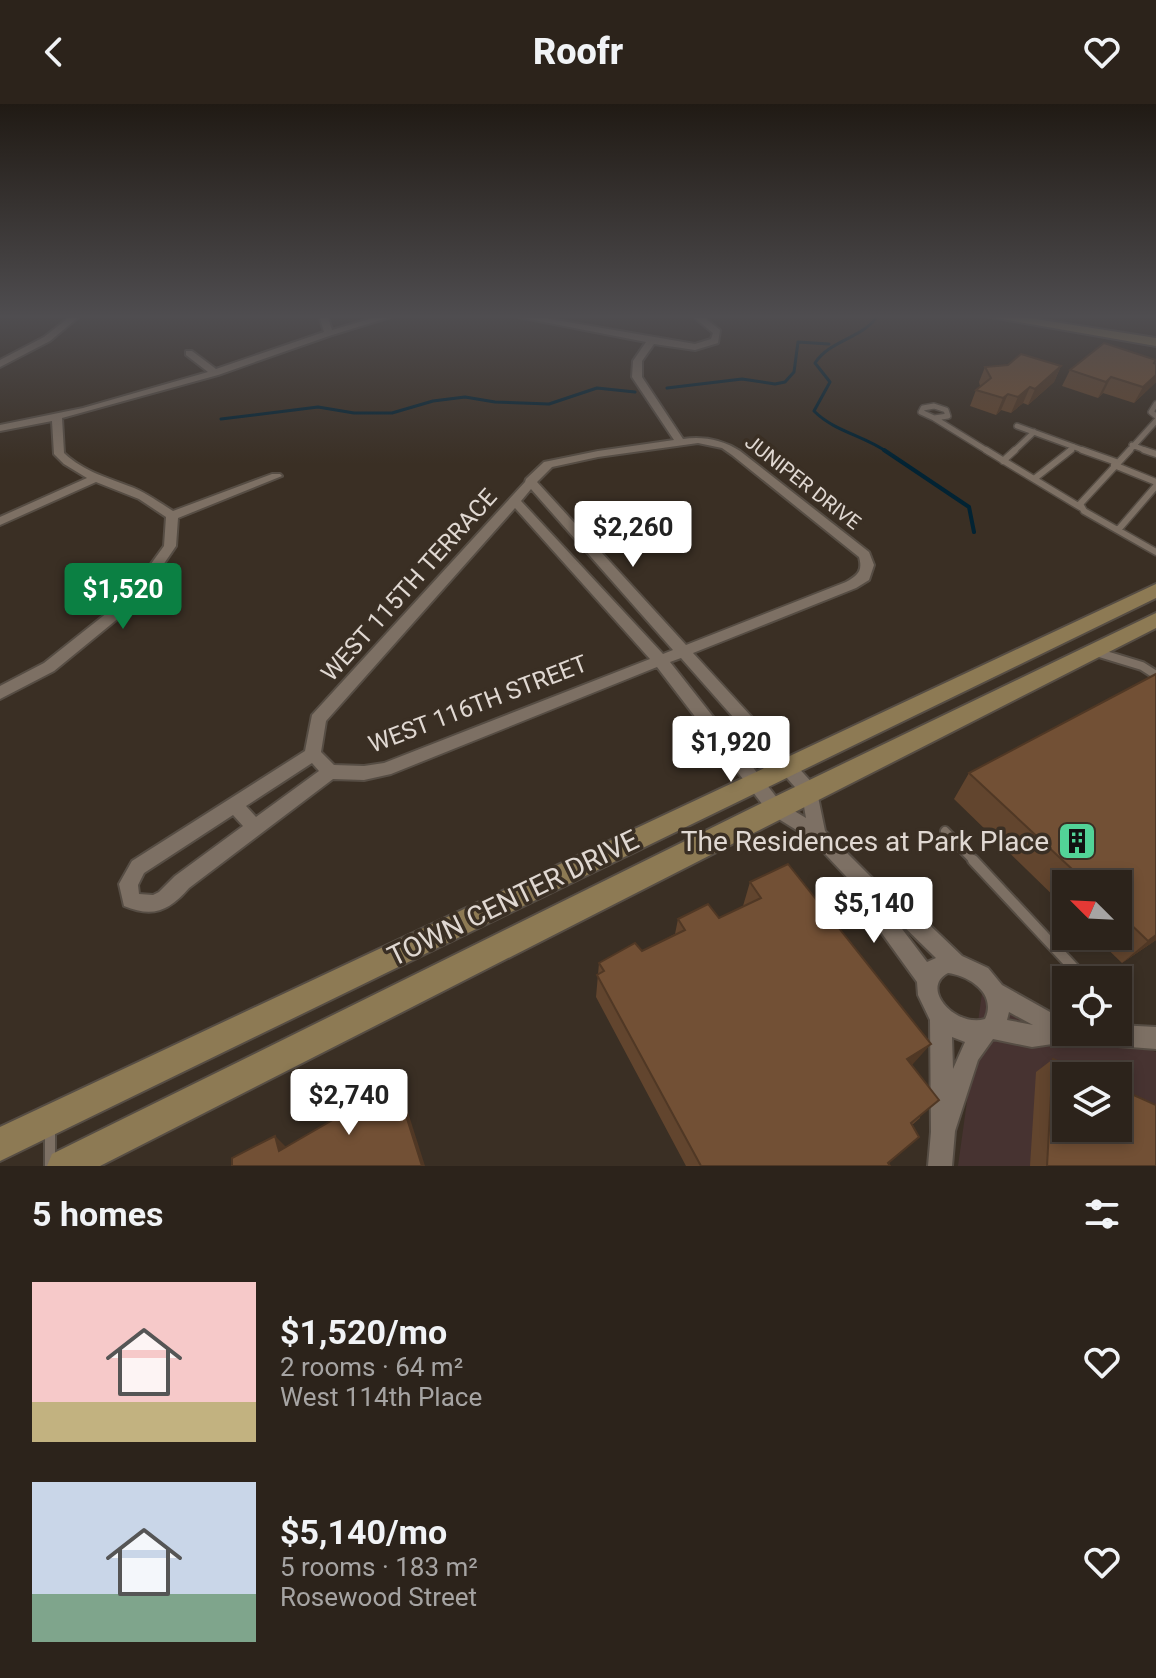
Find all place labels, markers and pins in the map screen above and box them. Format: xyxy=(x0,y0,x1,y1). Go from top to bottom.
pin: $2,260 xyxy=(568,501,698,569)
pin: $1,520 xyxy=(58,563,188,631)
pin: $1,920 xyxy=(666,716,796,784)
building icon: The Residences at Park Place xyxy=(1056,820,1098,862)
place label: The Residences at Park Place xyxy=(681,825,1049,858)
pin: $5,140 xyxy=(809,877,939,945)
pin: $2,740 xyxy=(284,1069,414,1137)

